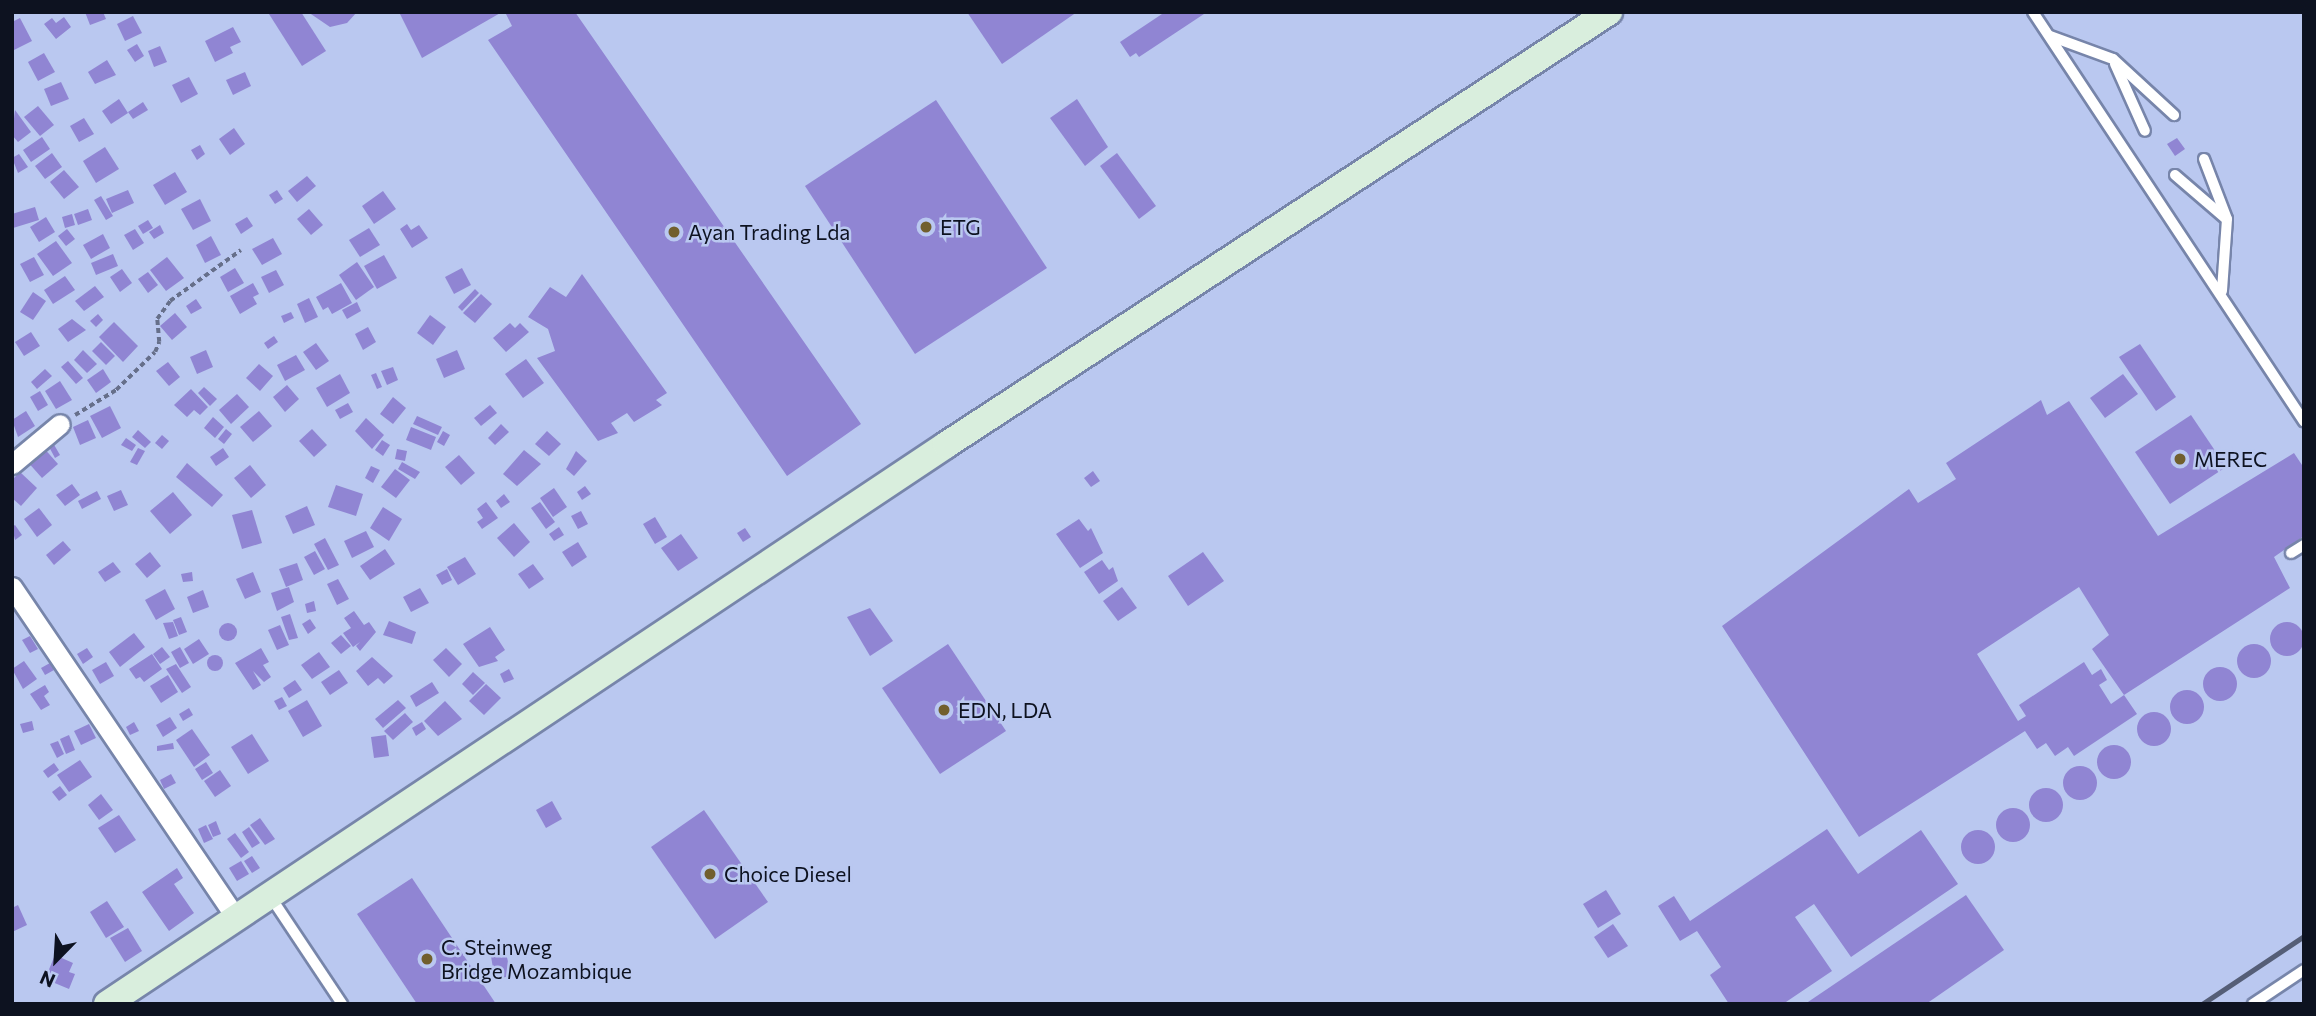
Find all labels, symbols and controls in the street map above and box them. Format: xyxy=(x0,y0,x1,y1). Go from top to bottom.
place label: ETG xyxy=(940,214,981,240)
place label: Ayan Trading Lda xyxy=(688,219,850,245)
marker: ETG xyxy=(918,219,934,235)
marker: Ayan Trading Lda xyxy=(666,224,682,240)
place label: MEREC xyxy=(2194,446,2267,472)
marker: MEREC xyxy=(2172,451,2188,467)
place label: EDN, LDA xyxy=(958,697,1052,723)
marker: EDN, LDA xyxy=(936,702,952,718)
place label: Choice Diesel xyxy=(724,861,852,887)
marker: Choice Diesel xyxy=(702,866,718,882)
north arrow xyxy=(21,925,91,995)
place label: C. Steinweg Bridge Mozambique xyxy=(441,934,632,984)
marker: C. Steinweg Bridge Mozambique xyxy=(419,951,435,967)
text: N xyxy=(36,966,58,993)

